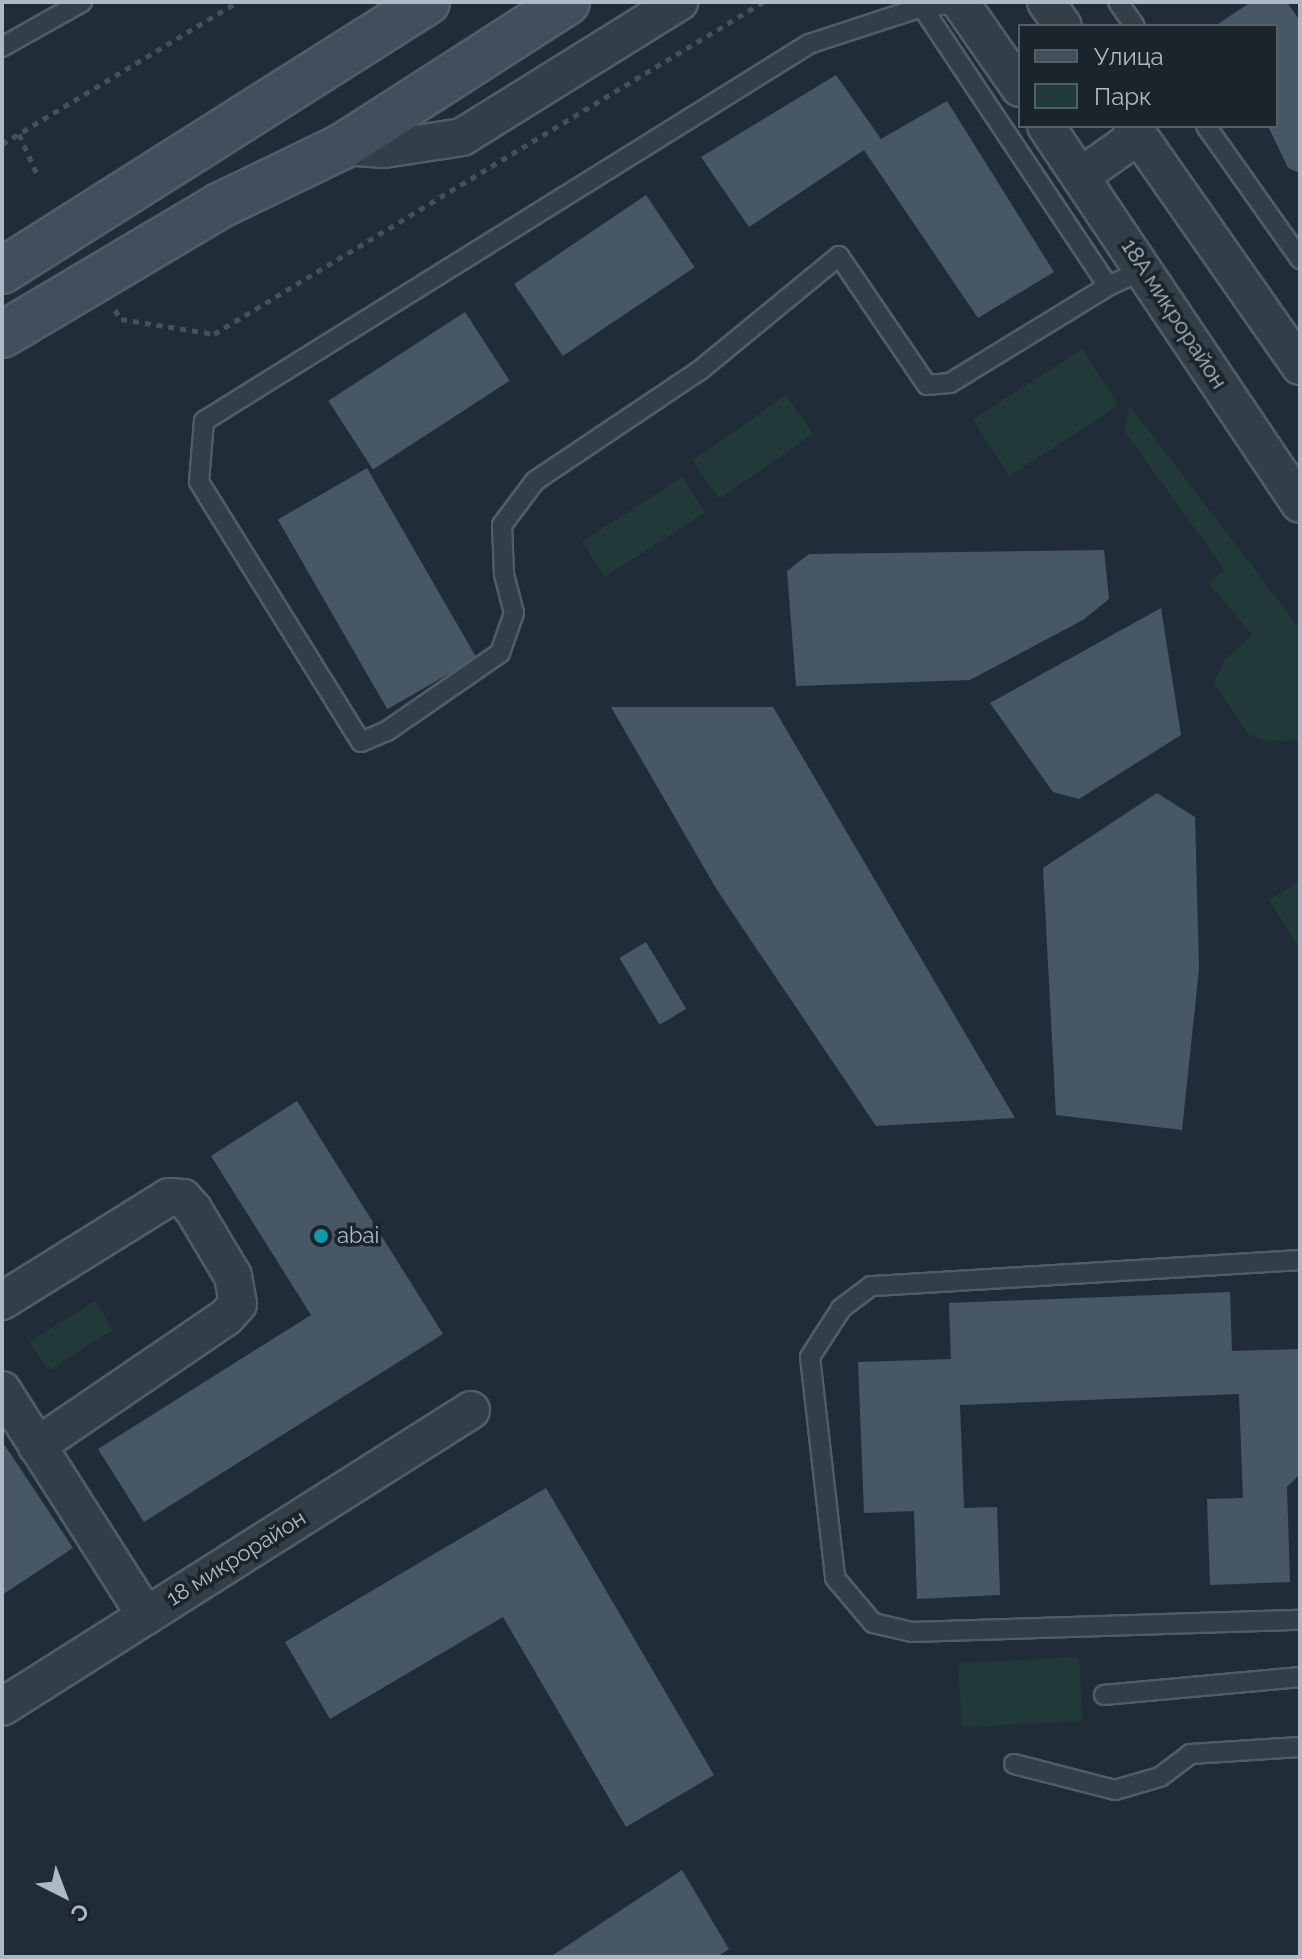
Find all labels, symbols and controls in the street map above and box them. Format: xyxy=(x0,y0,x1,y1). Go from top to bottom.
legend xyxy=(1018,24,1278,128)
text: Улица xyxy=(1094,42,1164,71)
text: Парк xyxy=(1094,82,1152,111)
street label: 18А микрорайон xyxy=(1116,234,1232,394)
place label: abai xyxy=(337,1223,379,1249)
marker: abai xyxy=(312,1227,330,1245)
street label: 18 микрорайон xyxy=(161,1505,311,1611)
north arrow xyxy=(24,1855,104,1935)
text: С xyxy=(66,1898,94,1928)

